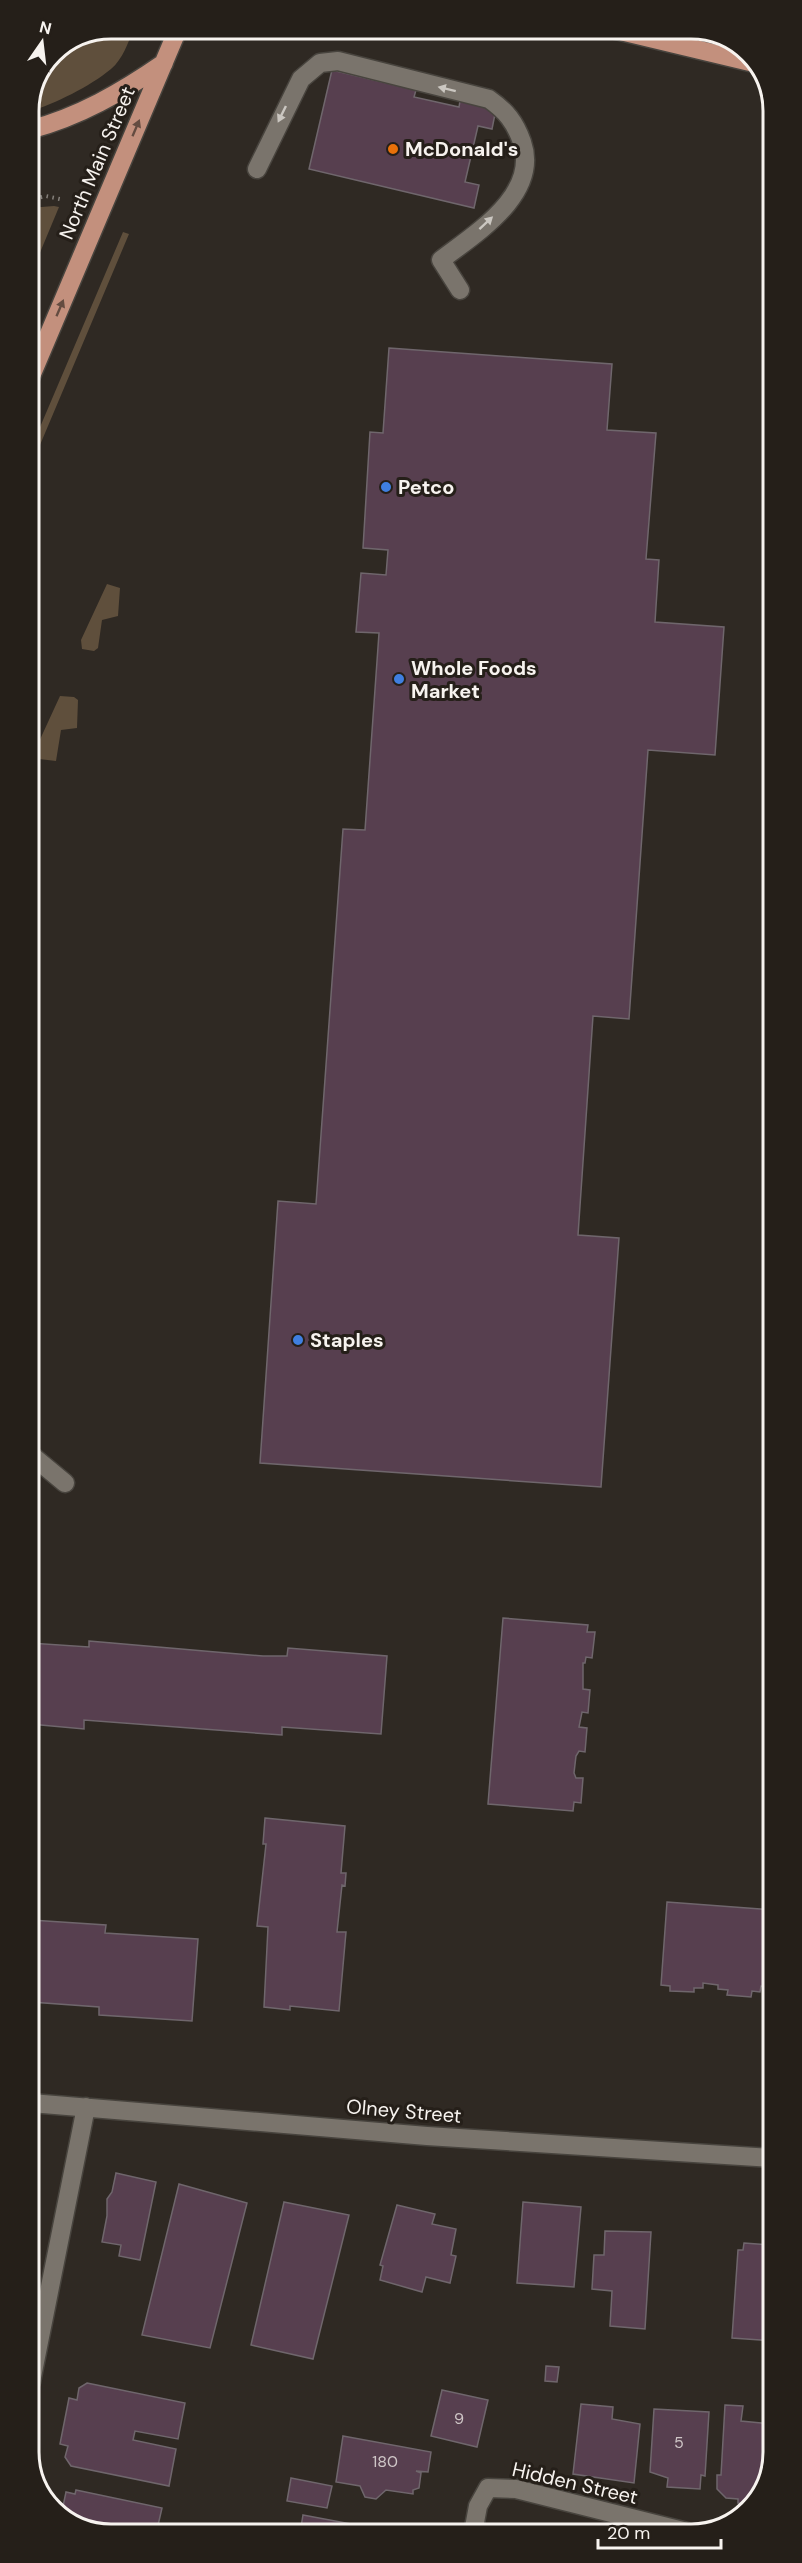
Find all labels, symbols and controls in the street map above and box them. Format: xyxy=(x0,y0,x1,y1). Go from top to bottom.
north arrow xyxy=(12,12,72,72)
text: N xyxy=(37,16,54,40)
street label: North Main Street xyxy=(53,82,141,243)
one-way arrow xyxy=(438,83,457,93)
one-way arrow xyxy=(278,105,287,122)
one-way arrow xyxy=(132,120,141,137)
place label: McDonald's xyxy=(405,136,518,162)
marker: McDonald's xyxy=(386,142,400,156)
one-way arrow xyxy=(479,216,494,230)
one-way arrow xyxy=(55,298,65,316)
place label: Petco xyxy=(398,474,454,500)
marker: Petco xyxy=(379,480,393,494)
place label: Whole Foods Market xyxy=(411,655,537,704)
marker: Whole Foods Market xyxy=(392,672,406,686)
place label: Staples xyxy=(310,1327,384,1353)
marker: Staples xyxy=(291,1333,305,1347)
street label: Olney Street xyxy=(345,2093,463,2129)
house number: 9 xyxy=(454,2408,464,2429)
house number: 5 xyxy=(674,2432,684,2453)
house number: 180 xyxy=(372,2451,398,2472)
street label: Hidden Street xyxy=(510,2456,641,2510)
scale bar xyxy=(598,2512,721,2550)
text: 20 m xyxy=(607,2521,650,2545)

